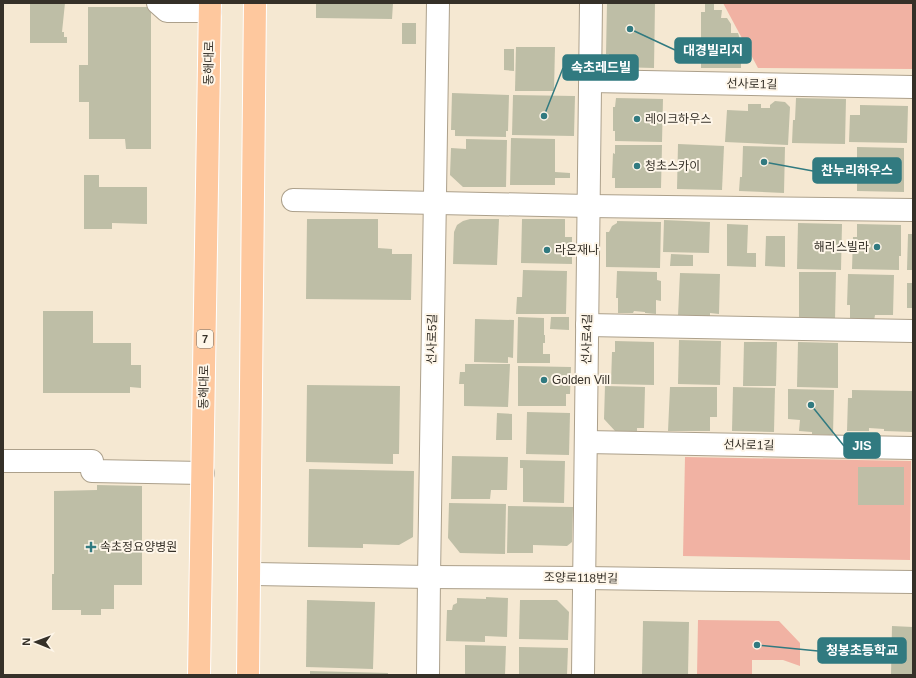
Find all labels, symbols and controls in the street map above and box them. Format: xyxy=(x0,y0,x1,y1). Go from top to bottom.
callout: 대경빌리지 xyxy=(675,38,751,63)
street label: 동해대로 xyxy=(202,41,216,85)
text: 대경빌리지 xyxy=(683,43,743,58)
callout: 속초레드빌 xyxy=(563,55,638,80)
text: 속초레드빌 xyxy=(571,60,631,75)
street label: 선사로1길 xyxy=(726,77,778,91)
place label: 레이크하우스 xyxy=(645,112,711,126)
marker: 레이크하우스 xyxy=(632,114,642,124)
callout: 찬누리하우스 xyxy=(813,158,901,183)
place label: 청초스카이 xyxy=(645,159,700,173)
marker: 청초스카이 xyxy=(632,161,642,171)
text: 찬누리하우스 xyxy=(821,163,893,178)
place label: 해리스빌라 xyxy=(814,240,869,254)
marker: 해리스빌라 xyxy=(872,242,882,252)
place label: 라온재나 xyxy=(555,243,599,257)
marker: 라온재나 xyxy=(542,245,552,255)
street label: 선사로5길 xyxy=(425,313,439,365)
street label: 선사로4길 xyxy=(580,313,594,365)
road number: 7 xyxy=(197,330,213,348)
street label: 동해대로 xyxy=(197,365,211,409)
place label: Golden Vill xyxy=(552,373,610,387)
marker: Golden Vill xyxy=(539,375,549,385)
callout: JIS xyxy=(844,433,880,458)
street label: 선사로1길 xyxy=(723,438,775,452)
text: JIS xyxy=(852,438,872,453)
place label: 속초정요양병원 xyxy=(100,540,177,554)
marker: 속초정요양병원 xyxy=(85,541,97,553)
street label: 조양로118번길 xyxy=(544,570,618,586)
north arrow xyxy=(16,622,56,662)
text: N xyxy=(20,638,32,646)
callout: 청봉초등학교 xyxy=(818,638,906,663)
text: 청봉초등학교 xyxy=(826,643,898,658)

